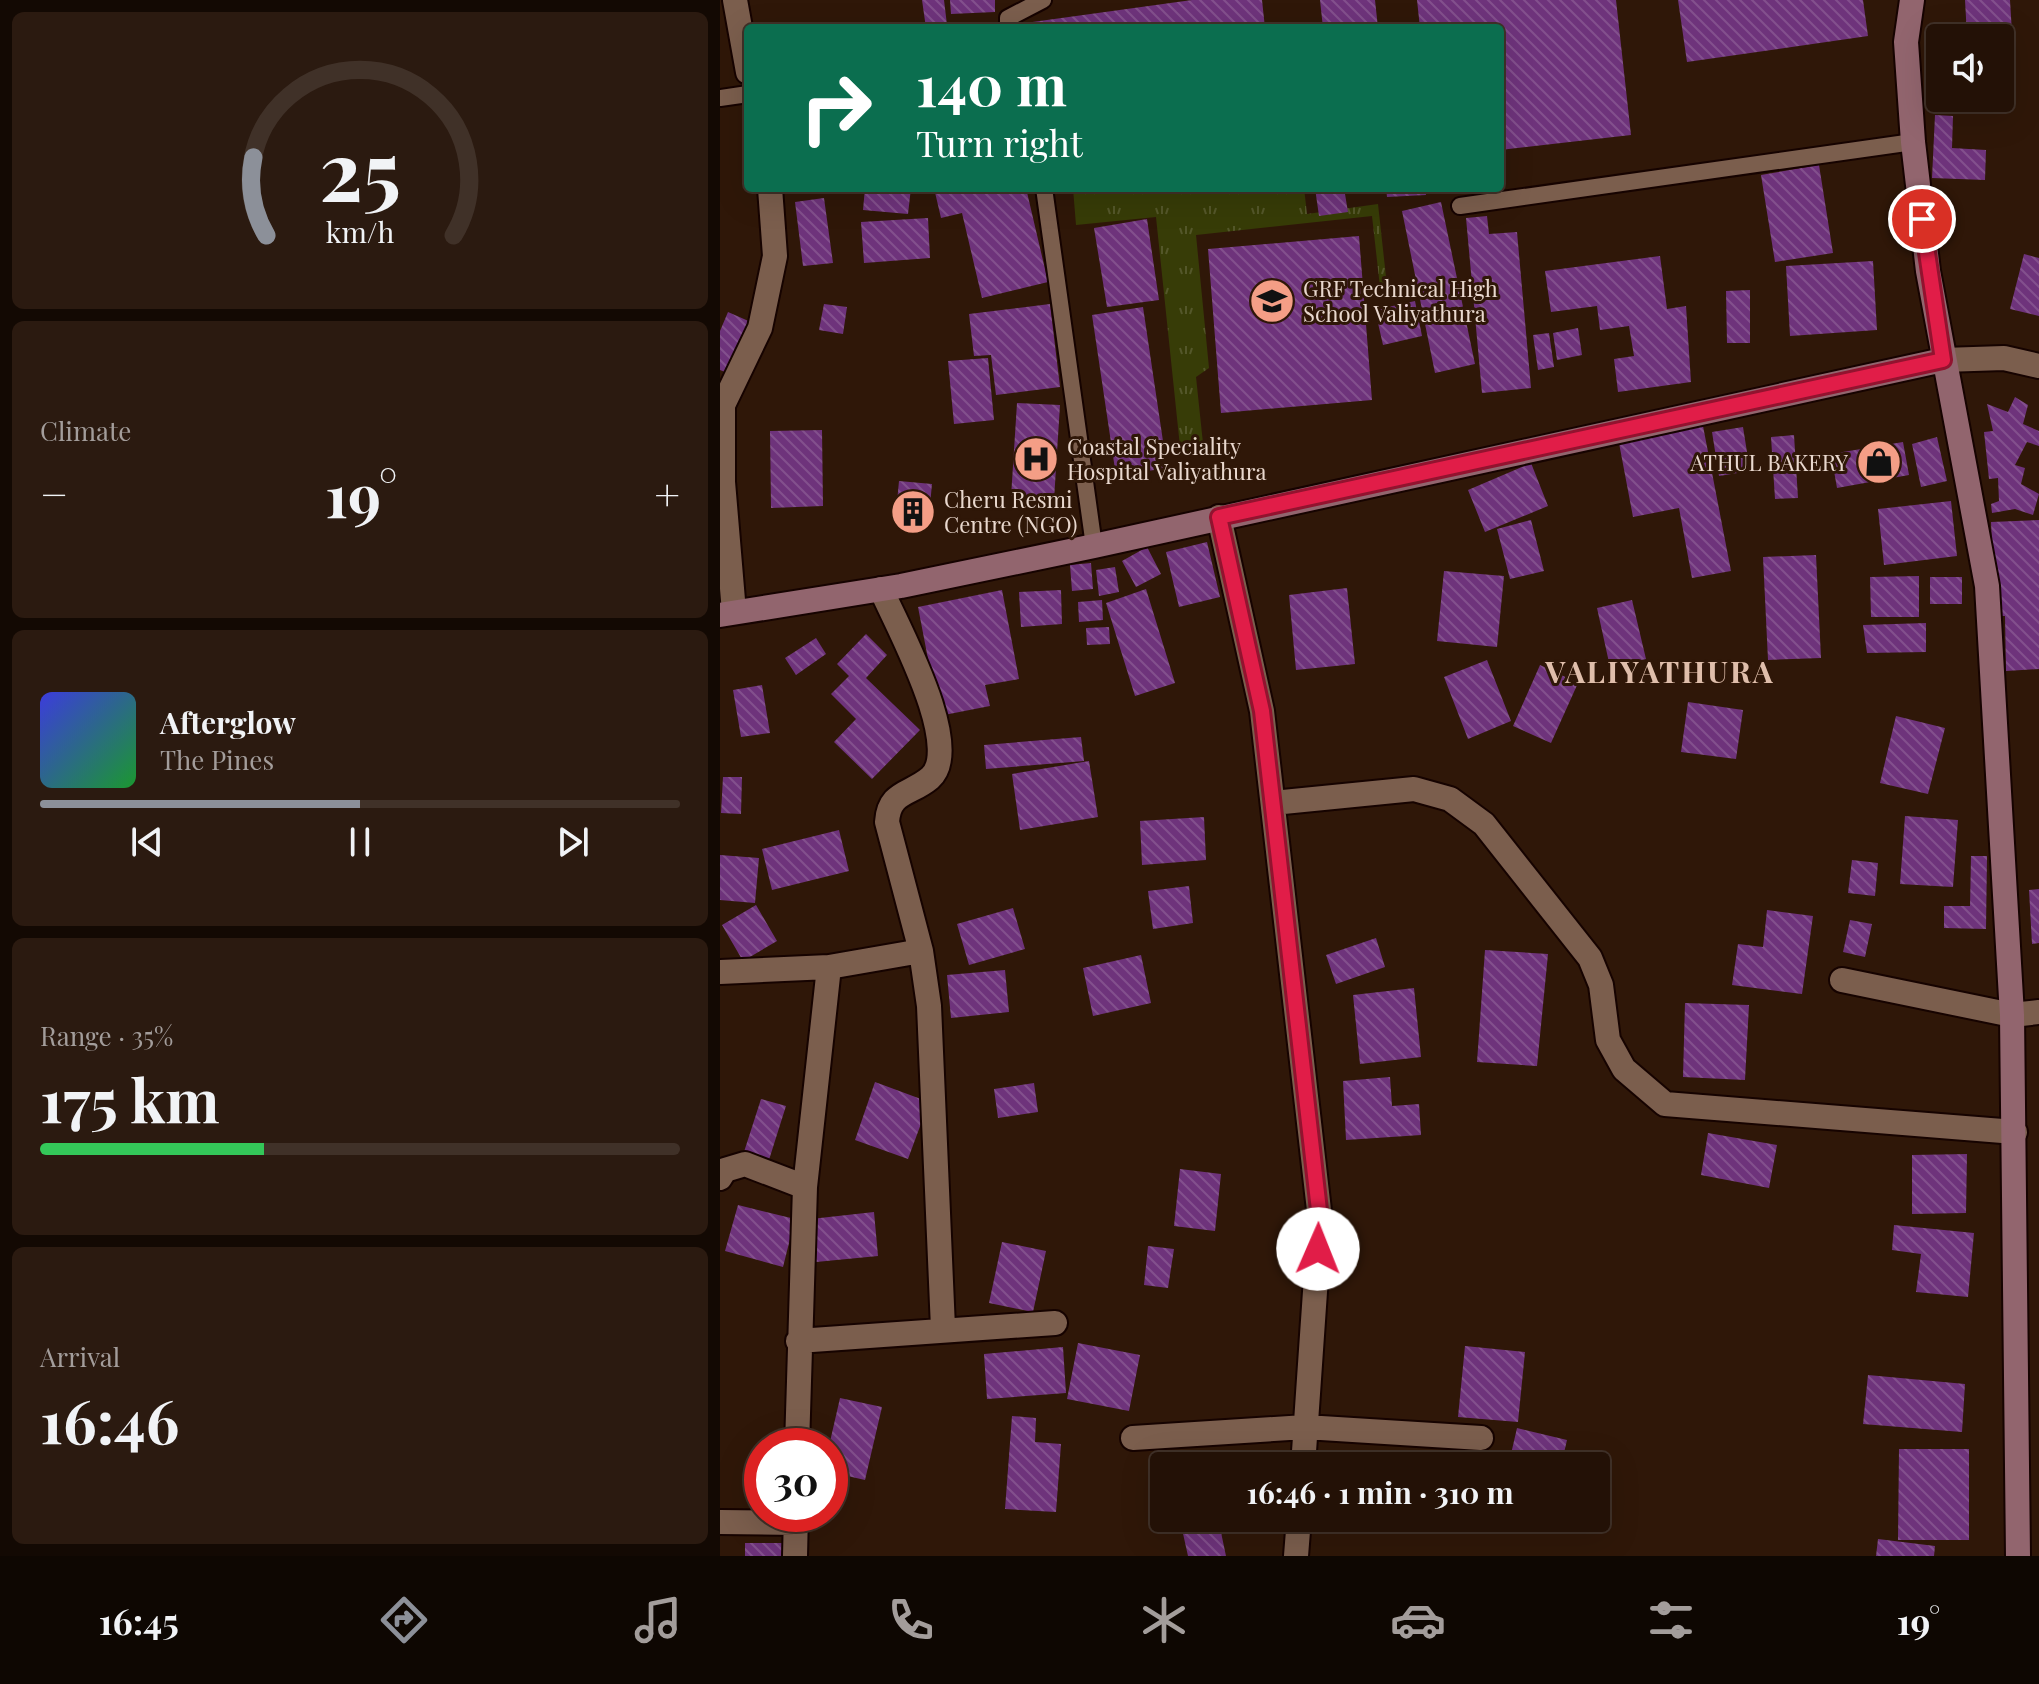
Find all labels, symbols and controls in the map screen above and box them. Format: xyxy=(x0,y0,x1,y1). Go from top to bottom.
map controls xyxy=(1926,24,2014,112)
button: sound xyxy=(1926,24,2014,112)
text: 140 m xyxy=(916,46,1067,121)
icon: right xyxy=(784,56,888,160)
text: 25 xyxy=(319,112,401,223)
text: Turn right xyxy=(916,118,1083,166)
pin xyxy=(1888,185,1956,253)
icon: arrive xyxy=(1900,197,1944,241)
text: km/h xyxy=(326,213,394,251)
place label: GRF Technical High School Valiyathura xyxy=(1303,273,1498,328)
school or university icon: GRF Technical High School Valiyathura xyxy=(1248,277,1296,325)
text: Climate xyxy=(40,413,131,448)
place label: Coastal Speciality Hospital Valiyathura xyxy=(1067,431,1267,486)
hospital icon: Coastal Speciality Hospital Valiyathura xyxy=(1012,435,1060,483)
shop icon: ATHUL BAKERY xyxy=(1855,438,1903,486)
place label: ATHUL BAKERY xyxy=(1689,447,1848,477)
text: 19° xyxy=(325,453,398,533)
text: − xyxy=(40,463,68,522)
text: + xyxy=(654,463,680,522)
place label: Cheru Resmi Centre (NGO) xyxy=(944,484,1077,539)
building icon: Cheru Resmi Centre (NGO) xyxy=(889,488,937,536)
district label: VALIYATHURA xyxy=(1544,651,1775,691)
text: Afterglow xyxy=(160,702,296,742)
text: The Pines xyxy=(160,742,274,777)
icon: previous xyxy=(125,820,169,864)
icon: pause xyxy=(338,820,382,864)
icon: next xyxy=(551,820,595,864)
text: Range · 35% xyxy=(40,1018,173,1053)
text: 175 km xyxy=(40,1058,220,1138)
position arrow xyxy=(1276,1207,1360,1291)
text: Arrival xyxy=(40,1339,120,1374)
text: 16:46 xyxy=(40,1379,179,1459)
speed limit sign: 30 xyxy=(744,1428,848,1532)
text: 16:46 · 1 min · 310 m xyxy=(1246,1472,1514,1512)
icon: directions xyxy=(376,1592,432,1648)
icon: music xyxy=(630,1592,686,1648)
icon: phone xyxy=(883,1592,939,1648)
icon: climate xyxy=(1136,1592,1192,1648)
icon: car xyxy=(1390,1592,1446,1648)
icon: filters xyxy=(1643,1592,1699,1648)
text: 16:45 xyxy=(99,1596,179,1644)
text: 19° xyxy=(1897,1596,1940,1644)

